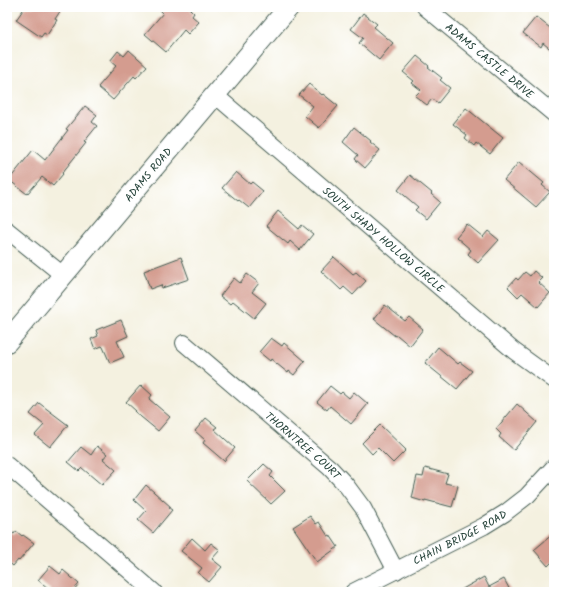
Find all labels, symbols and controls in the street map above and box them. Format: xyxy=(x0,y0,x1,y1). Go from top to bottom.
street label: ADAMS CASTLE DRIVE xyxy=(441,19,538,104)
street label: ADAMS ROAD xyxy=(121,144,177,206)
street label: SOUTH SHADY HOLLOW CIRCLE xyxy=(318,183,449,298)
street label: THORNTREE COURT xyxy=(260,408,345,485)
street label: CHAIN BRIDGE ROAD xyxy=(410,506,511,570)

